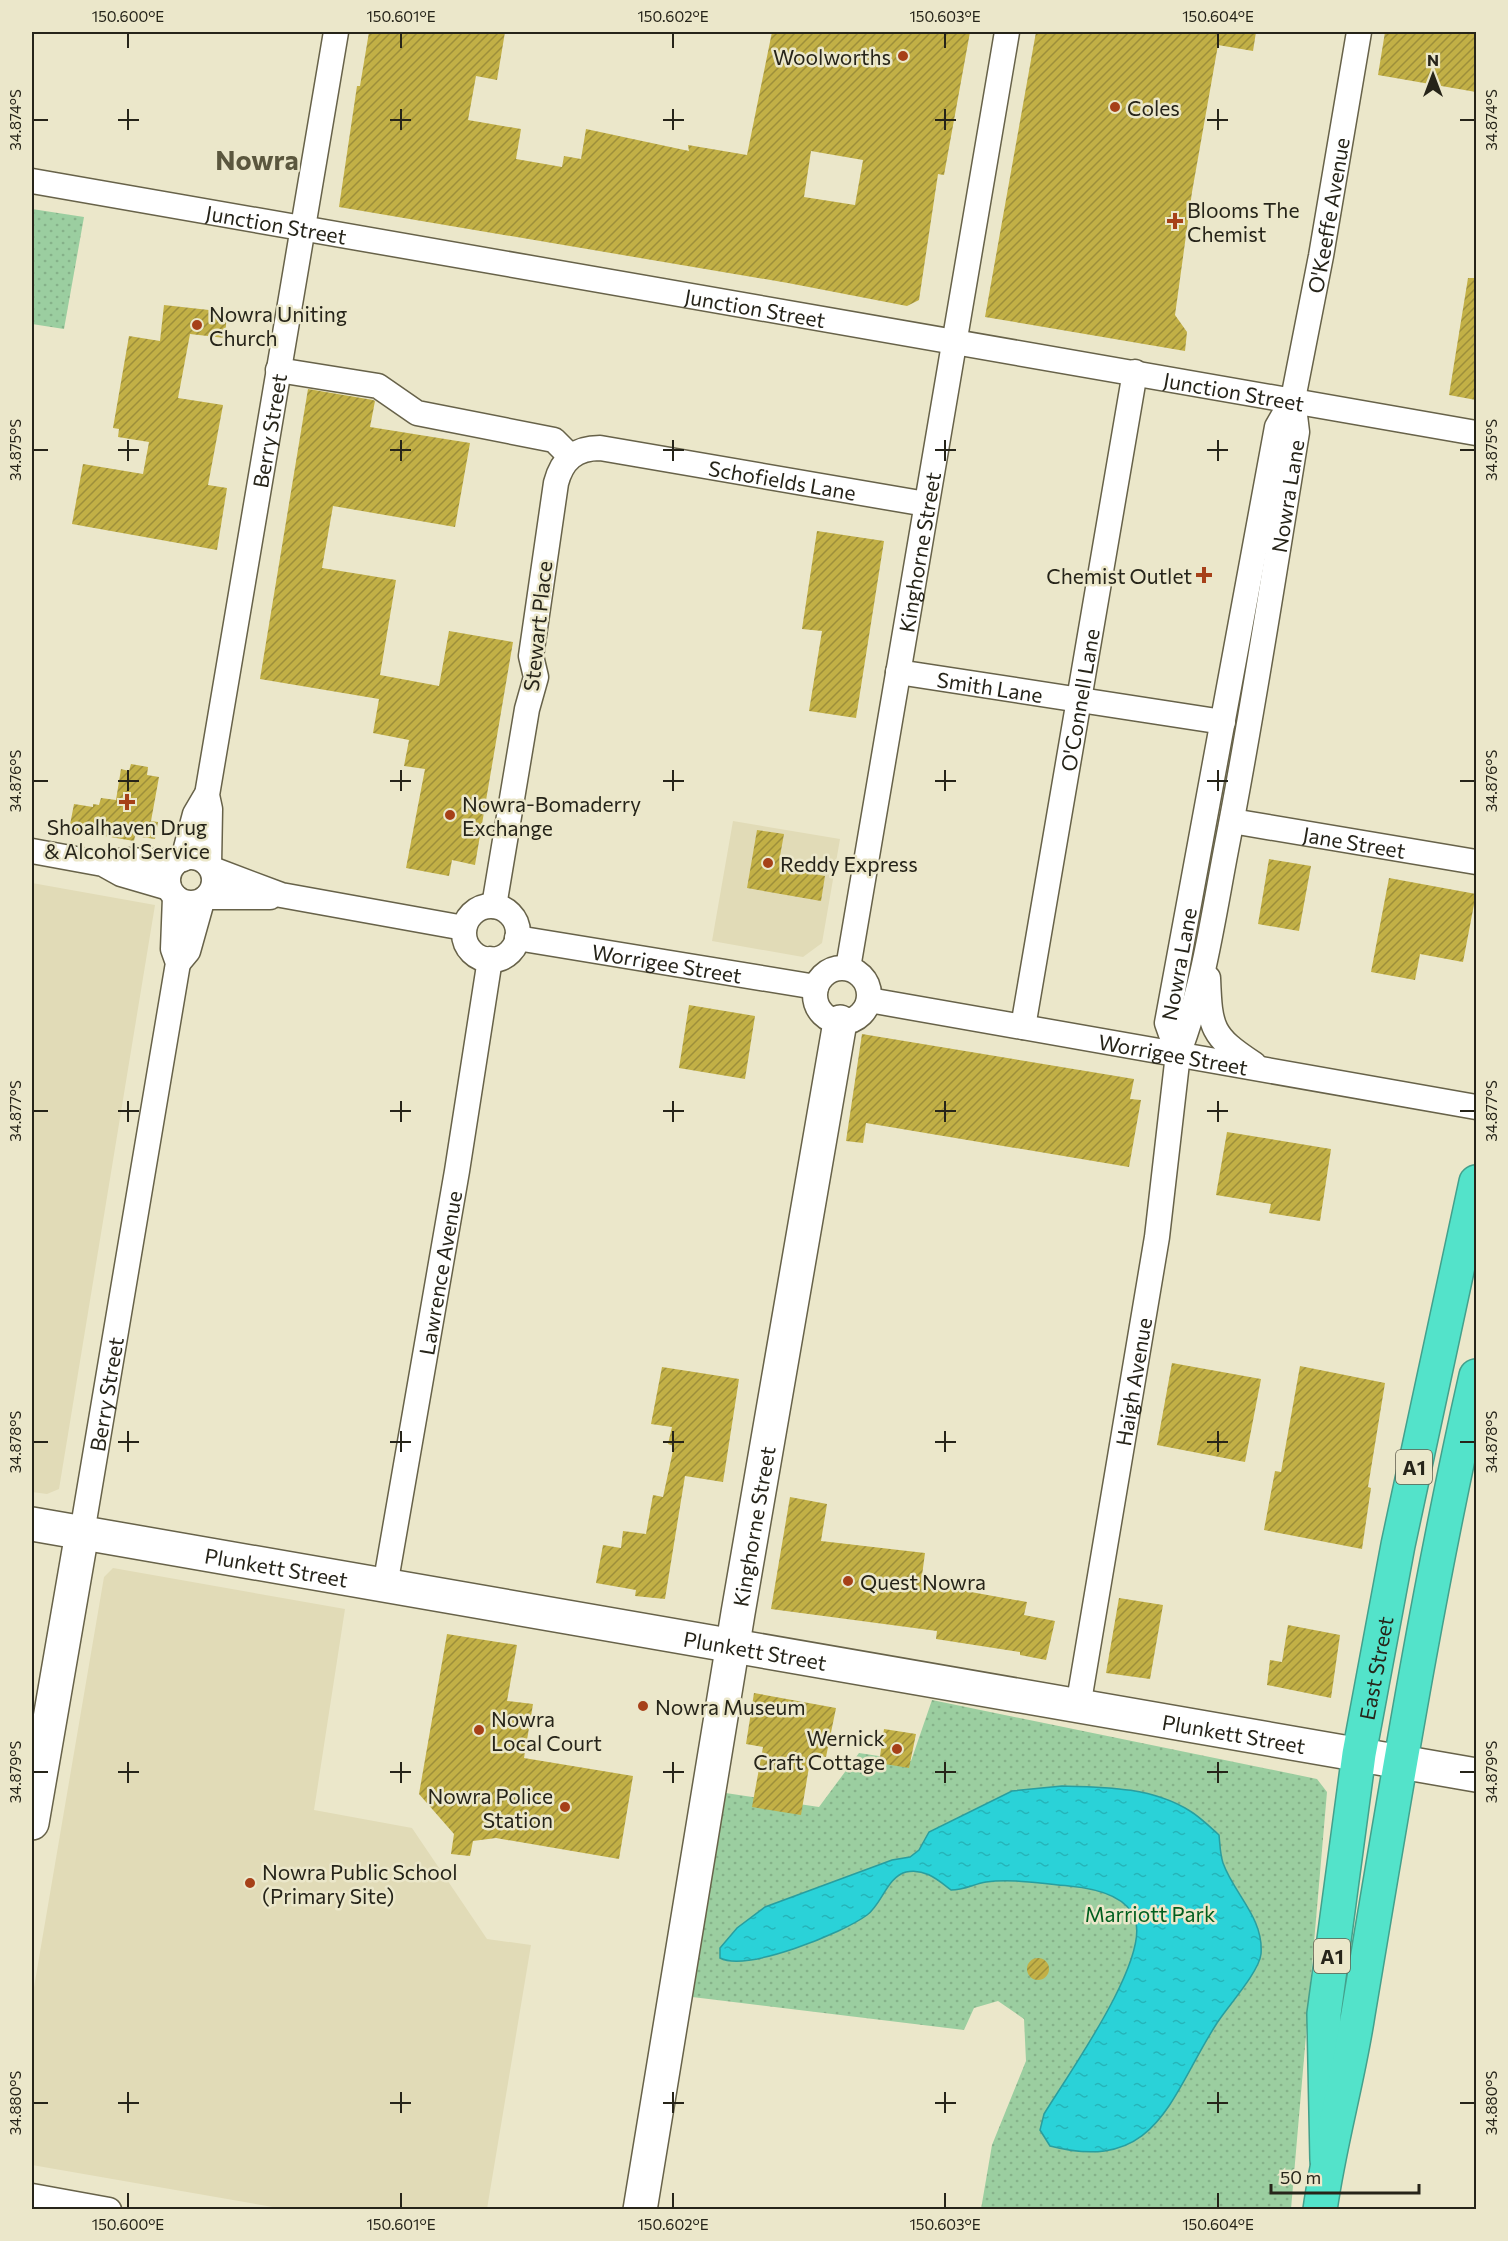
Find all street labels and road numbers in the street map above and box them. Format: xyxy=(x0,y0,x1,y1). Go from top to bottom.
street label: O'Keeffe Avenue xyxy=(1302,135,1353,295)
street label: Junction Street xyxy=(204,199,349,248)
street label: Junction Street xyxy=(683,283,827,332)
street label: Junction Street xyxy=(1162,366,1306,415)
street label: Berry Street xyxy=(247,371,291,490)
street label: Nowra Lane xyxy=(1265,438,1308,554)
street label: Schofields Lane xyxy=(707,454,858,504)
street label: Kinghorne Street xyxy=(893,470,945,634)
street label: Stewart Place xyxy=(518,560,556,692)
street label: O'Connell Lane xyxy=(1054,626,1103,773)
street label: Smith Lane xyxy=(935,666,1045,707)
street label: Jane Street xyxy=(1301,821,1407,862)
street label: Nowra Lane xyxy=(1155,905,1201,1022)
street label: Worrigee Street xyxy=(590,938,744,987)
street label: Worrigee Street xyxy=(1097,1028,1250,1079)
street label: Lawrence Avenue xyxy=(413,1189,466,1357)
street label: Haigh Avenue xyxy=(1110,1316,1156,1448)
street label: Berry Street xyxy=(83,1335,127,1453)
street label: Kinghorne Street xyxy=(727,1444,779,1608)
road number: A1 xyxy=(1396,1450,1432,1484)
street label: Plunkett Street xyxy=(203,1542,350,1591)
street label: East Street xyxy=(1353,1614,1397,1722)
street label: Plunkett Street xyxy=(682,1625,829,1674)
street label: Plunkett Street xyxy=(1160,1708,1307,1758)
road number: A1 xyxy=(1314,1939,1350,1973)

